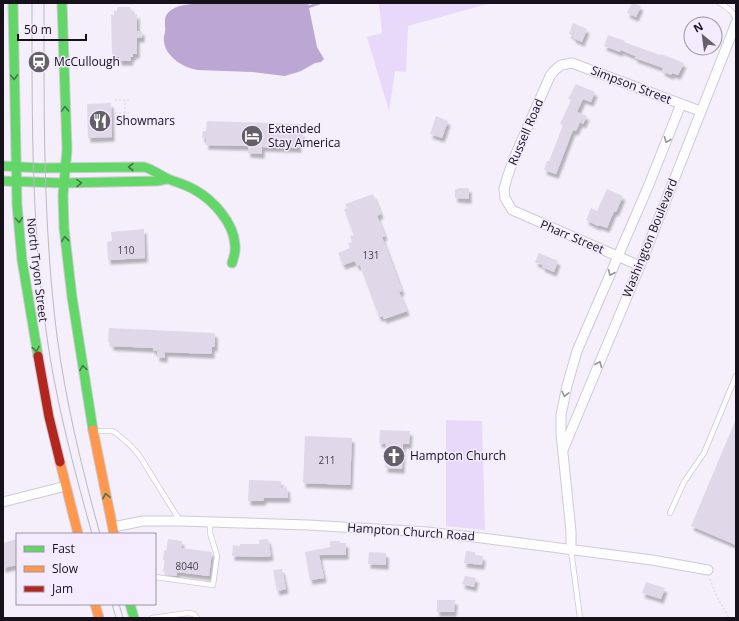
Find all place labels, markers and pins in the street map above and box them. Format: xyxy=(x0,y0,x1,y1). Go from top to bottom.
station icon: McCullough xyxy=(26,49,52,75)
place label: McCullough xyxy=(54,53,120,70)
restaurant icon: Showmars xyxy=(87,108,113,134)
place label: Showmars xyxy=(116,112,175,129)
place label: Extended Stay America xyxy=(268,120,340,151)
hotel icon: Extended Stay America xyxy=(239,123,265,149)
church icon: Hampton Church xyxy=(381,443,407,469)
place label: Hampton Church xyxy=(410,447,506,464)

